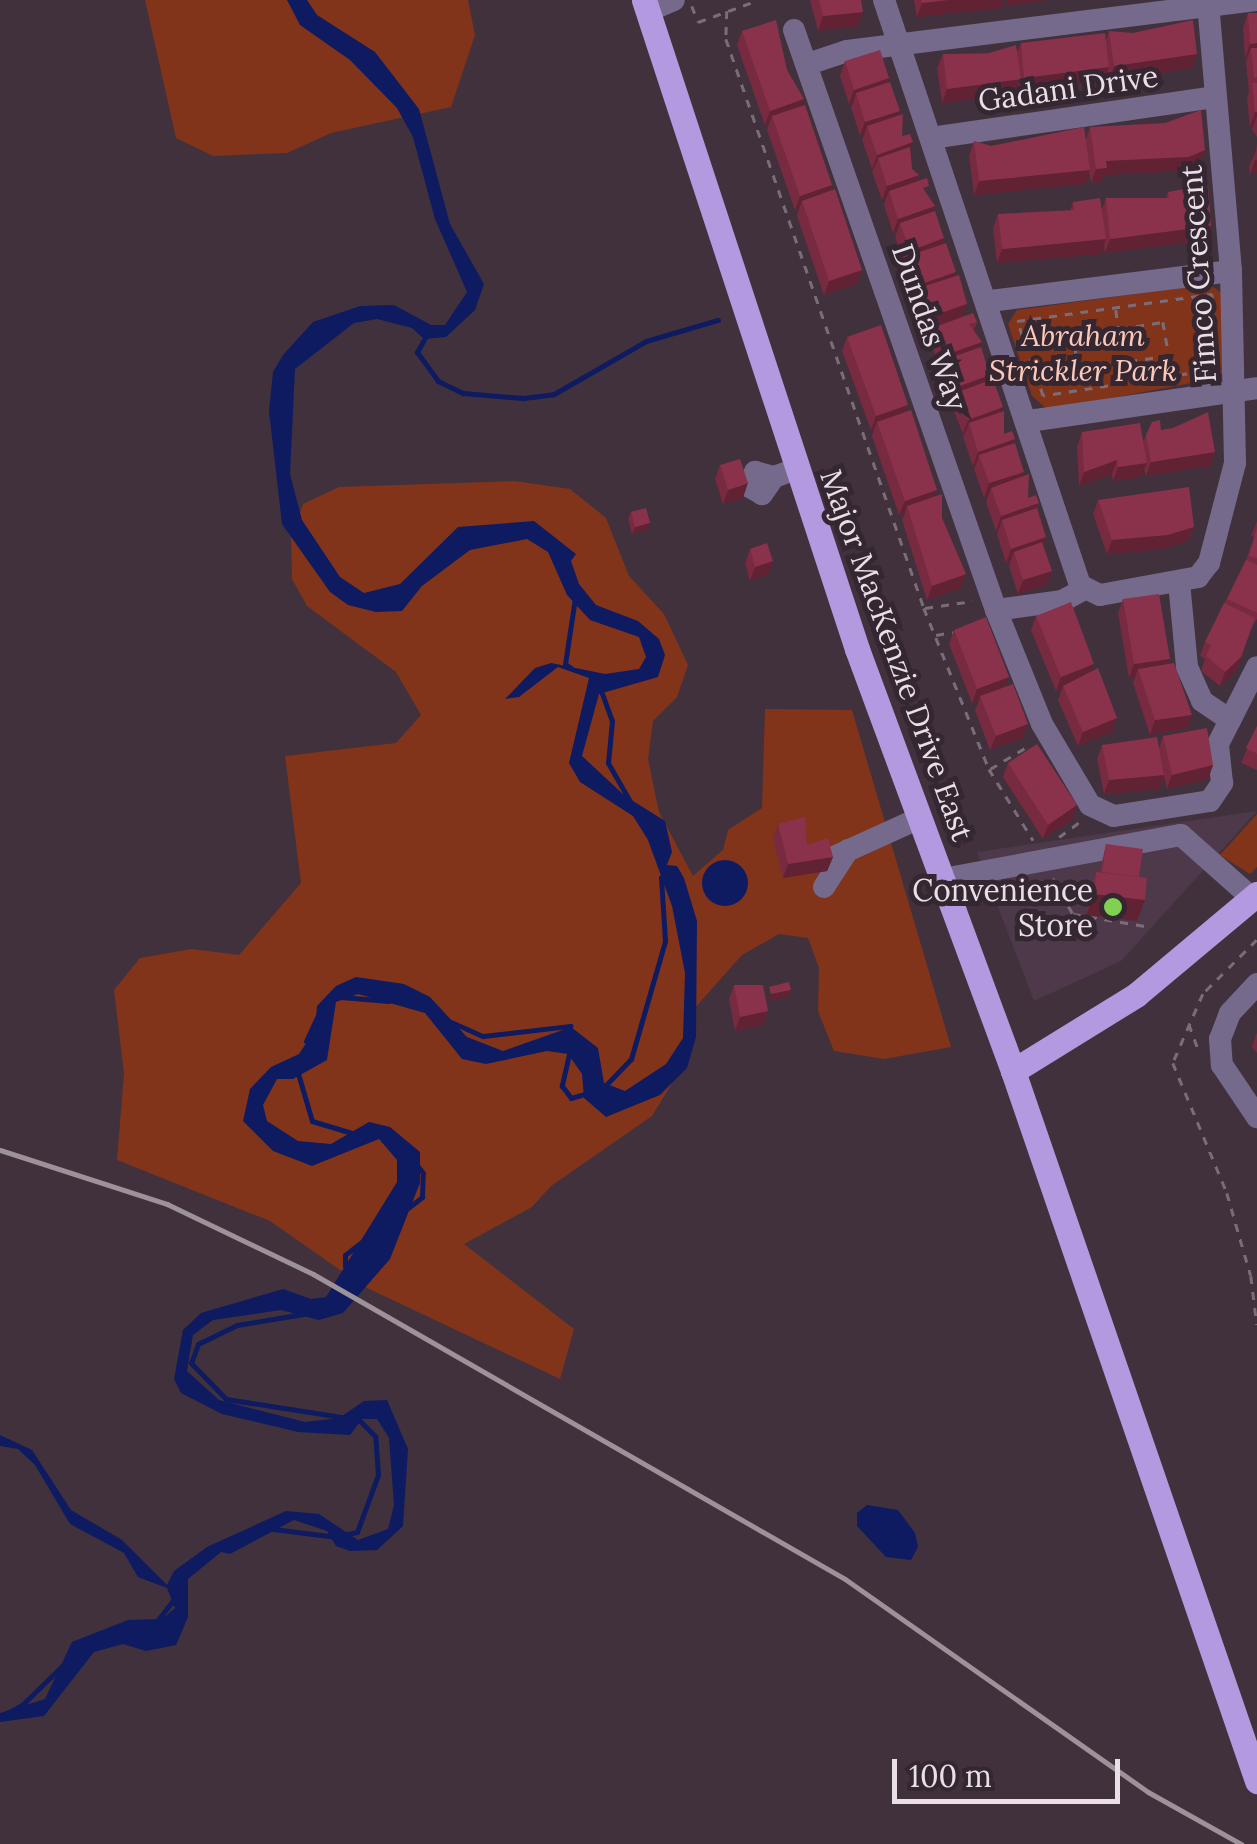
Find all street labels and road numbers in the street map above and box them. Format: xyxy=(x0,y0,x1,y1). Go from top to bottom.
street label: Gadani Drive xyxy=(976,58,1160,118)
street label: Fimco Crescent xyxy=(1172,164,1224,384)
street label: Dundas Way xyxy=(885,239,975,415)
street label: Major MacKenzie Drive East xyxy=(813,464,981,846)

